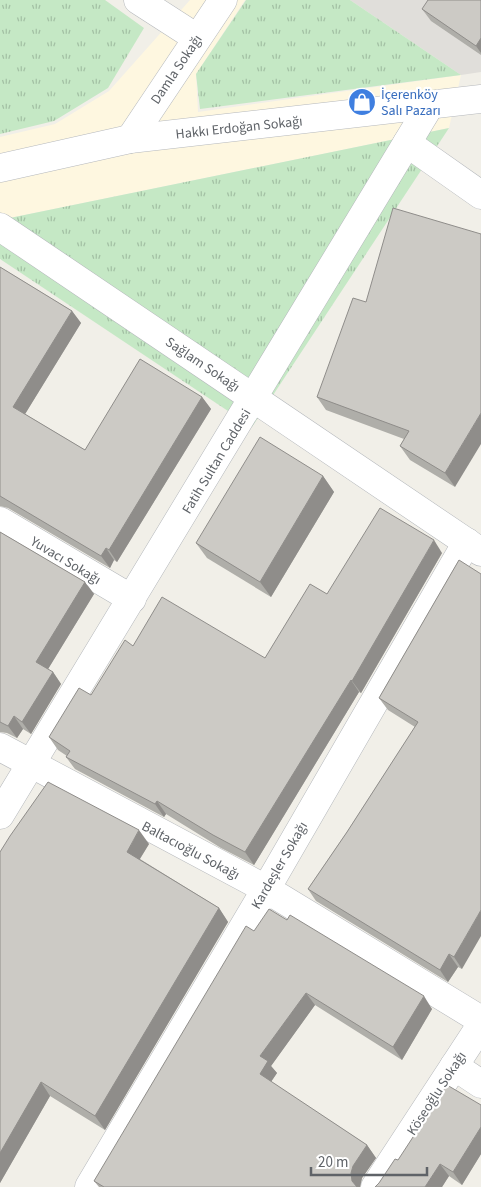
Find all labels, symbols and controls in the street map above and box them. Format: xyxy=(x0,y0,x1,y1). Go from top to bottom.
street label: Damla Sokağı xyxy=(146,31,208,108)
place label: İçerenköy Salı Pazarı xyxy=(381,85,441,121)
shop icon: İçerenköy Salı Pazarı xyxy=(347,87,377,117)
street label: Hakkı Erdoğan Sokağı xyxy=(175,111,304,145)
street label: Sağlam Sokağı xyxy=(161,332,244,397)
street label: Fatih Sultan Caddesi xyxy=(178,405,256,518)
street label: Yuvacı Sokağı xyxy=(26,531,105,590)
street label: Baltacıoğlu Sokağı xyxy=(138,817,243,885)
street label: Kardeşler Sokağı xyxy=(247,818,313,913)
street label: Köseoğlu Sokağı xyxy=(402,1048,471,1139)
scale bar xyxy=(311,1144,427,1176)
text: 20 m xyxy=(318,1152,348,1173)

